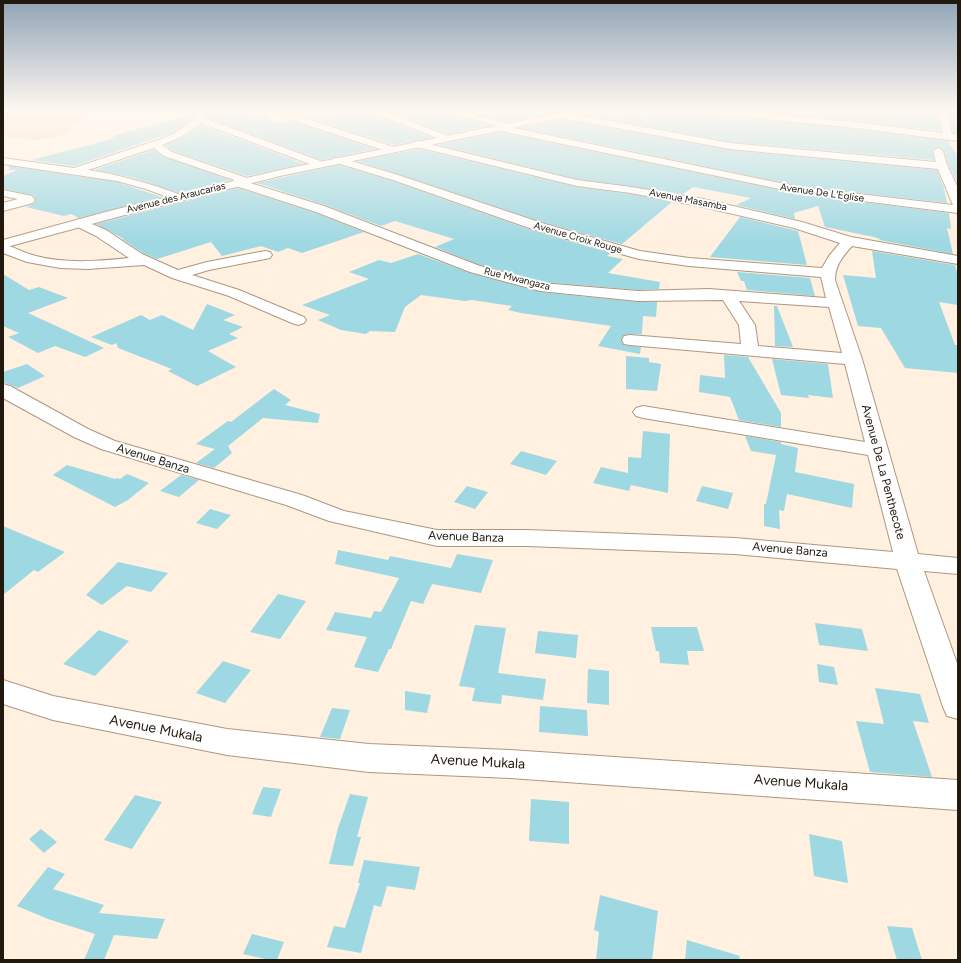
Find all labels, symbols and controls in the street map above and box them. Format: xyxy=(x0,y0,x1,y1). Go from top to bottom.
street label: Avenue des Araucarias xyxy=(125,180,227,216)
street label: Avenue De L'Eglise xyxy=(779,181,865,205)
street label: Avenue Masamba xyxy=(648,187,728,213)
street label: Avenue Croix Rouge xyxy=(533,220,623,256)
street label: Rue Mwangaza xyxy=(483,265,551,293)
street label: Avenue De La Penthecote xyxy=(858,403,908,541)
street label: Avenue Banza xyxy=(115,441,191,477)
street label: Avenue Banza xyxy=(428,528,504,546)
street label: Avenue Banza xyxy=(752,540,828,560)
street label: Avenue Mukala xyxy=(108,712,204,746)
street label: Avenue Mukala xyxy=(430,751,526,773)
street label: Avenue Mukala xyxy=(753,771,849,795)

